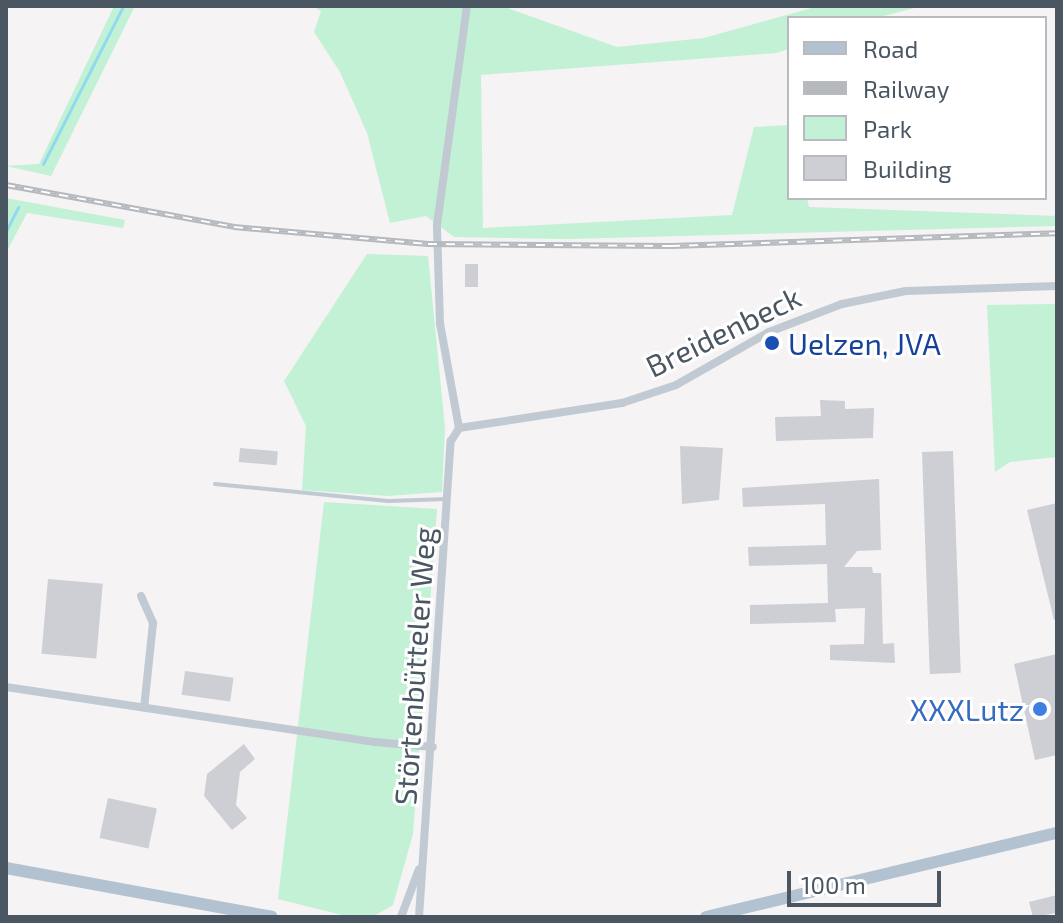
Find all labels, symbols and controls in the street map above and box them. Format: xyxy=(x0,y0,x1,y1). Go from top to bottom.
legend xyxy=(787,16,1047,200)
text: Road xyxy=(863,34,918,63)
text: Railway xyxy=(863,74,949,103)
text: Park xyxy=(863,114,912,143)
text: Building xyxy=(863,154,952,183)
street label: Breidenbeck xyxy=(640,278,806,384)
place label: Uelzen, JVA xyxy=(788,325,941,361)
marker: Uelzen, JVA xyxy=(763,334,781,352)
street label: Störtenbütteler Weg xyxy=(386,525,442,807)
place label: XXXLutz xyxy=(910,691,1024,727)
marker: XXXLutz xyxy=(1031,700,1049,718)
scale bar xyxy=(791,855,945,905)
text: 100 m xyxy=(801,870,866,899)

